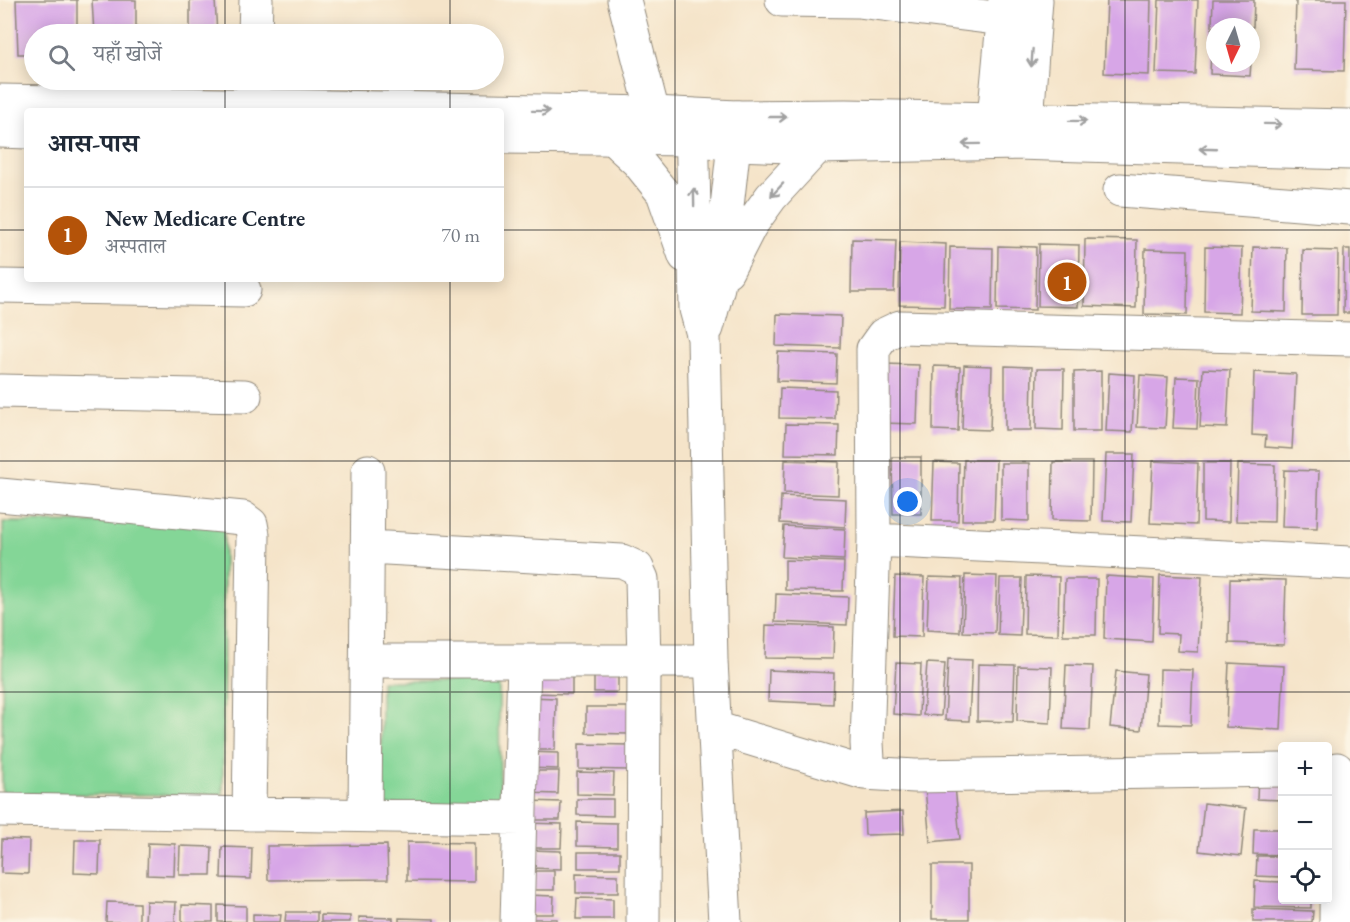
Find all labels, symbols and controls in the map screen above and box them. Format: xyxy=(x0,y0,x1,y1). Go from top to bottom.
north arrow xyxy=(1206,18,1260,72)
search box xyxy=(24,24,504,90)
text: यहाँ खोजें xyxy=(93,39,162,68)
icon: search xyxy=(45,41,78,74)
one-way arrow xyxy=(1026,48,1037,68)
one-way arrow xyxy=(531,105,551,117)
one-way arrow xyxy=(768,111,788,123)
one-way arrow xyxy=(1068,115,1088,127)
one-way arrow xyxy=(1263,119,1283,130)
text: आस-पास xyxy=(48,126,139,160)
one-way arrow xyxy=(961,138,981,150)
one-way arrow xyxy=(1198,143,1218,155)
one-way arrow xyxy=(770,182,784,197)
one-way arrow xyxy=(688,188,699,208)
text: New Medicare Centre xyxy=(105,204,305,233)
text: 1 xyxy=(62,222,73,248)
text: 70 m xyxy=(441,222,480,248)
text: अस्पताल xyxy=(105,233,166,259)
pin: 1 xyxy=(1048,260,1086,304)
your location xyxy=(893,487,922,516)
map controls xyxy=(1278,742,1332,904)
button: + xyxy=(1278,742,1332,796)
button: − xyxy=(1278,796,1332,850)
button: locate xyxy=(1278,850,1332,904)

